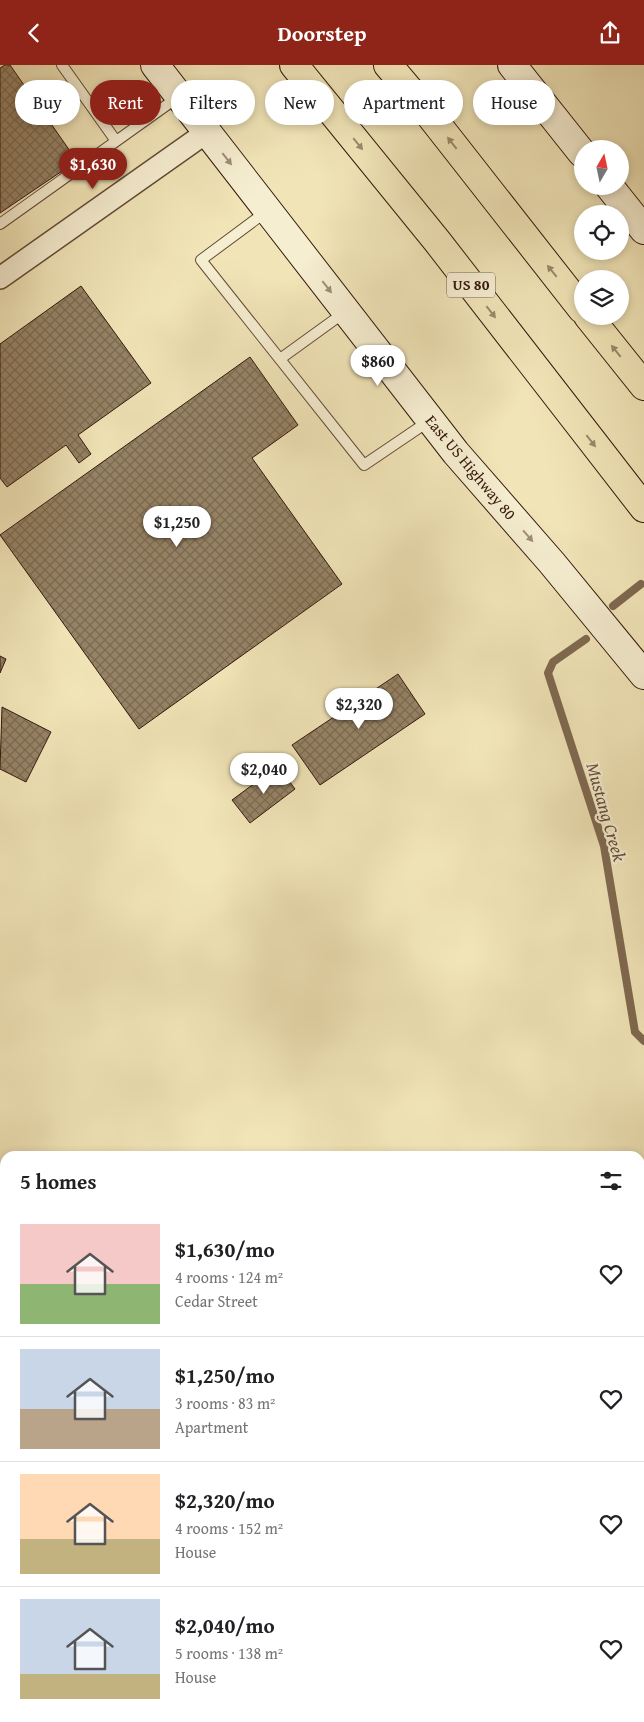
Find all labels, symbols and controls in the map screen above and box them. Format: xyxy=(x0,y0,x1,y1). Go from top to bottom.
text: Doorstep xyxy=(278,17,366,49)
icon: back xyxy=(20,19,48,47)
icon: share xyxy=(596,19,624,47)
chip: Buy xyxy=(15,80,80,125)
chip: Rent xyxy=(90,80,161,125)
chip: Filters xyxy=(171,80,255,125)
chip: New xyxy=(265,80,334,125)
chip: Apartment xyxy=(344,80,463,125)
chip: House xyxy=(473,80,555,125)
one-way arrow xyxy=(352,137,363,150)
one-way arrow xyxy=(446,137,457,150)
north arrow xyxy=(574,140,629,195)
map controls xyxy=(574,140,629,325)
pin: $1,630 xyxy=(52,147,134,190)
text: $1,630 xyxy=(70,152,116,176)
one-way arrow xyxy=(222,152,233,165)
button: locate xyxy=(574,205,629,260)
one-way arrow xyxy=(547,265,558,278)
button: layers xyxy=(574,270,629,325)
road number: US 80 xyxy=(447,273,495,297)
one-way arrow xyxy=(322,280,333,293)
one-way arrow xyxy=(486,305,497,318)
pin: $860 xyxy=(348,345,408,387)
one-way arrow xyxy=(611,345,622,358)
text: $860 xyxy=(361,349,395,373)
street label: East US Highway 80 xyxy=(420,409,522,525)
one-way arrow xyxy=(585,434,596,447)
pin: $1,250 xyxy=(136,505,218,548)
text: $1,250 xyxy=(154,510,200,534)
one-way arrow xyxy=(523,529,534,542)
pin: $2,320 xyxy=(318,687,400,730)
text: $2,320 xyxy=(336,692,382,716)
pin: $2,040 xyxy=(223,753,305,795)
text: $2,040 xyxy=(241,757,287,781)
water label: Mustang Creek xyxy=(579,759,634,865)
text: 5 homes xyxy=(20,1166,96,1197)
icon: filters xyxy=(597,1167,625,1195)
text: $1,630/mo xyxy=(175,1234,275,1265)
icon: home xyxy=(60,1244,120,1304)
icon: heart xyxy=(597,1260,625,1288)
text: 4 rooms · 124 m² xyxy=(175,1265,283,1289)
text: Cedar Street xyxy=(175,1289,258,1313)
text: $1,250/mo xyxy=(175,1360,275,1391)
icon: home xyxy=(60,1369,120,1429)
icon: heart xyxy=(597,1385,625,1413)
text: 3 rooms · 83 m² xyxy=(175,1391,275,1415)
text: Apartment xyxy=(175,1415,248,1439)
text: $2,320/mo xyxy=(175,1485,275,1516)
icon: home xyxy=(60,1494,120,1554)
icon: heart xyxy=(597,1510,625,1538)
text: 4 rooms · 152 m² xyxy=(175,1516,283,1540)
text: House xyxy=(175,1540,216,1564)
text: $2,040/mo xyxy=(175,1610,275,1641)
icon: home xyxy=(60,1619,120,1679)
icon: heart xyxy=(597,1635,625,1663)
text: 5 rooms · 138 m² xyxy=(175,1641,283,1665)
text: House xyxy=(175,1665,216,1689)

